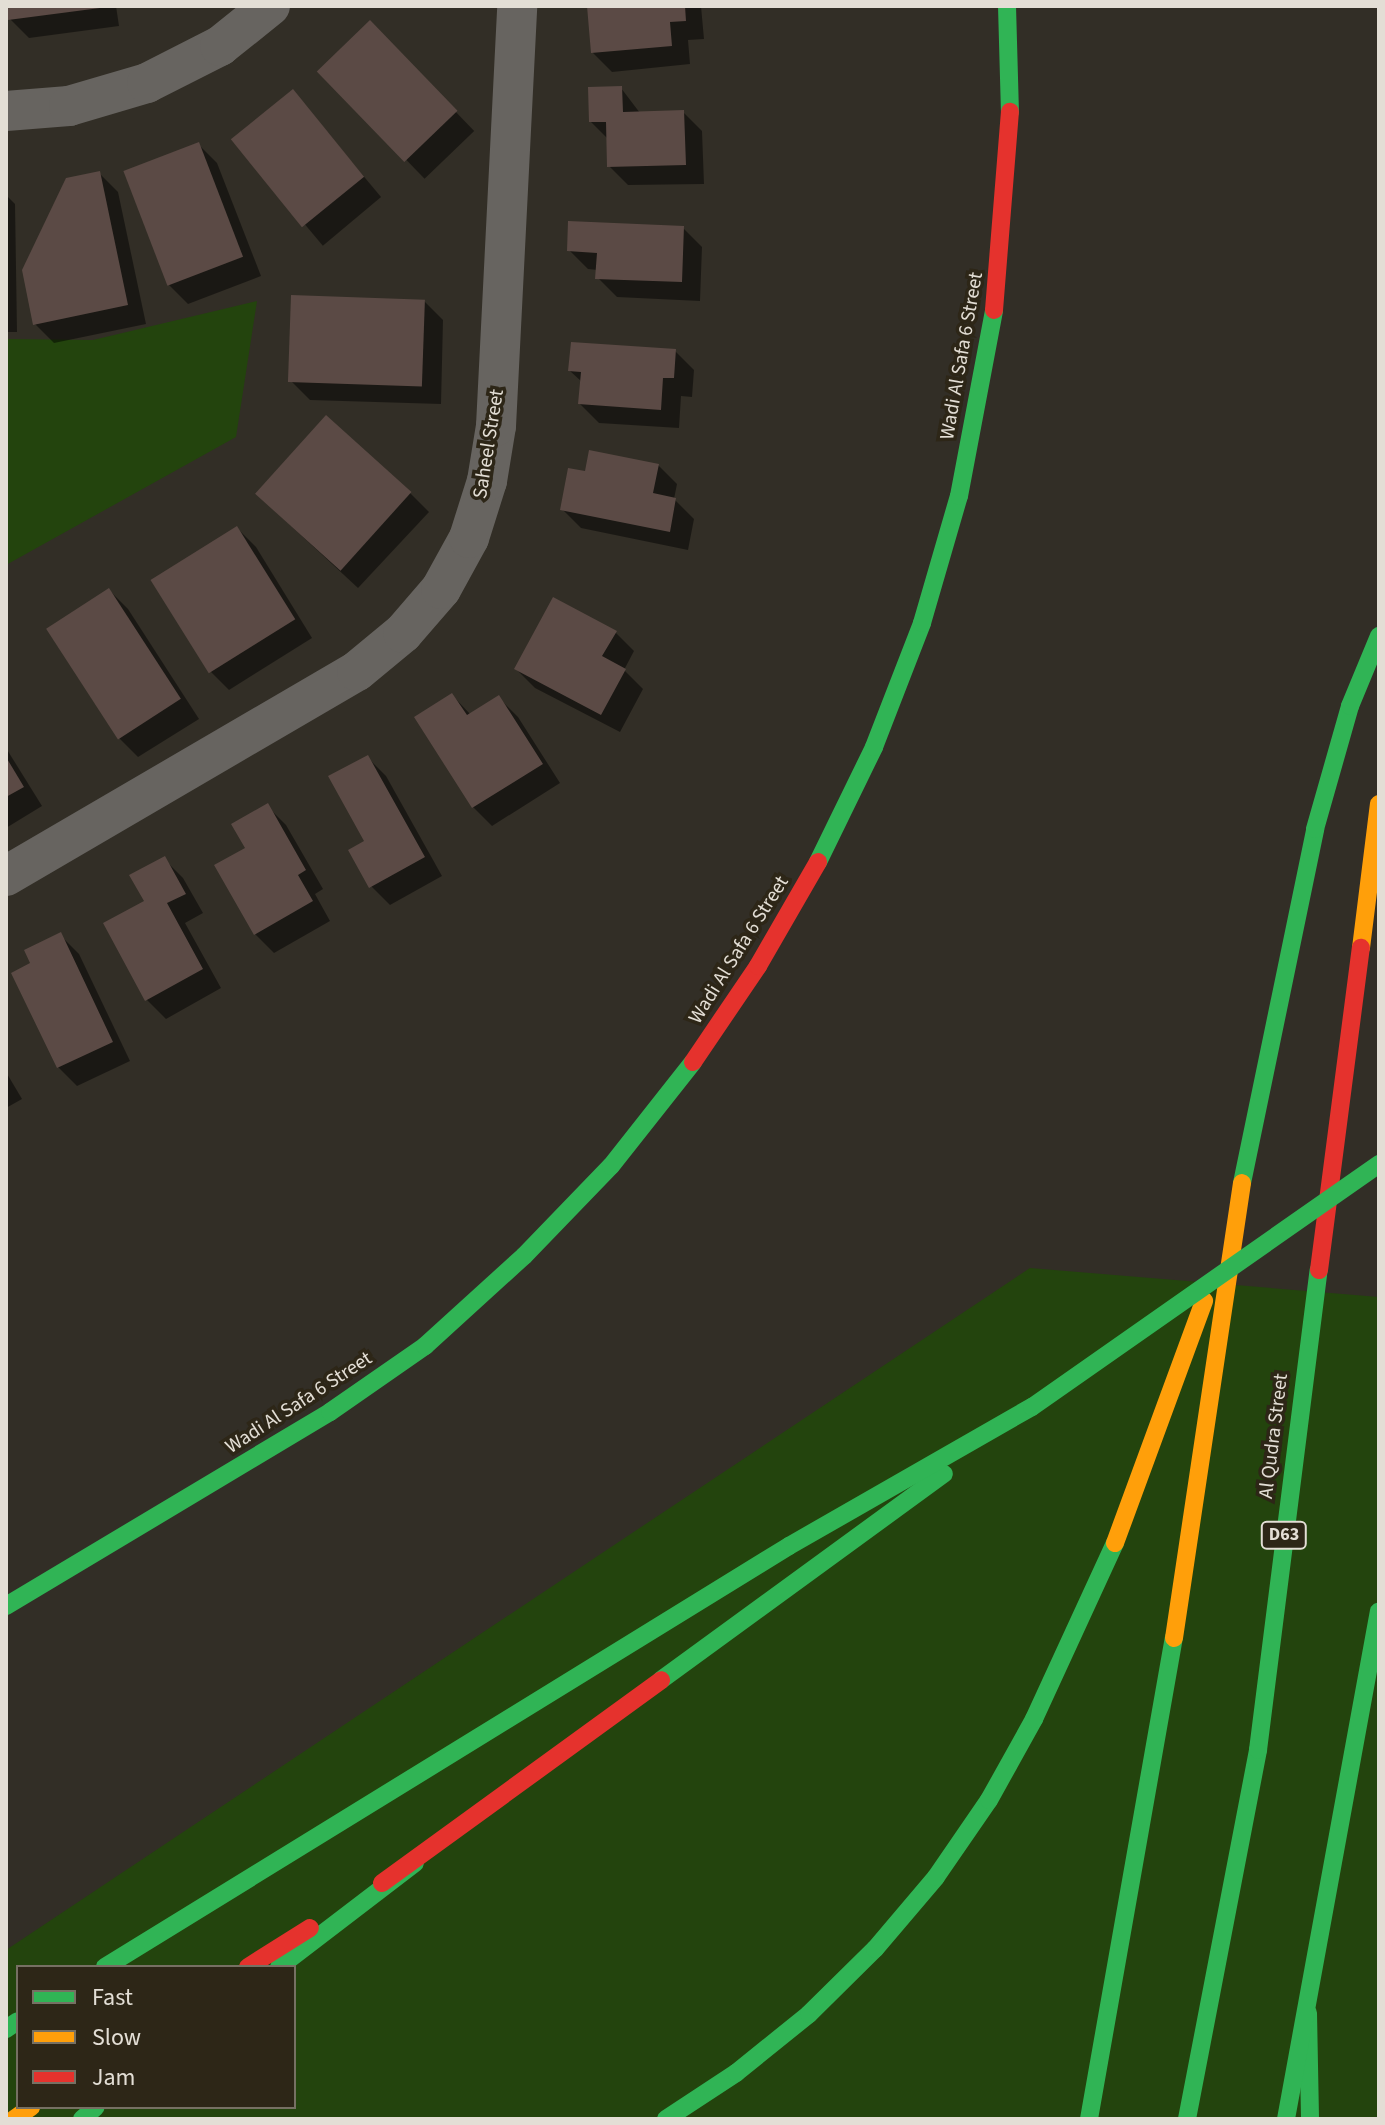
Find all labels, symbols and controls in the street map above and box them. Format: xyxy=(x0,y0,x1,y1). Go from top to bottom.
street label: Wadi Al Safa 6 Street xyxy=(935,270,989,442)
street label: Saheel Street xyxy=(468,387,510,501)
street label: Wadi Al Safa 6 Street xyxy=(684,872,794,1028)
street label: Wadi Al Safa 6 Street xyxy=(221,1347,377,1459)
street label: Al Qudra Street xyxy=(1254,1372,1294,1500)
road number: D63 xyxy=(1260,1521,1308,1549)
legend xyxy=(16,1965,296,2109)
text: Fast xyxy=(92,1980,133,2015)
text: Slow xyxy=(92,2020,141,2055)
text: Jam xyxy=(92,2060,136,2095)

